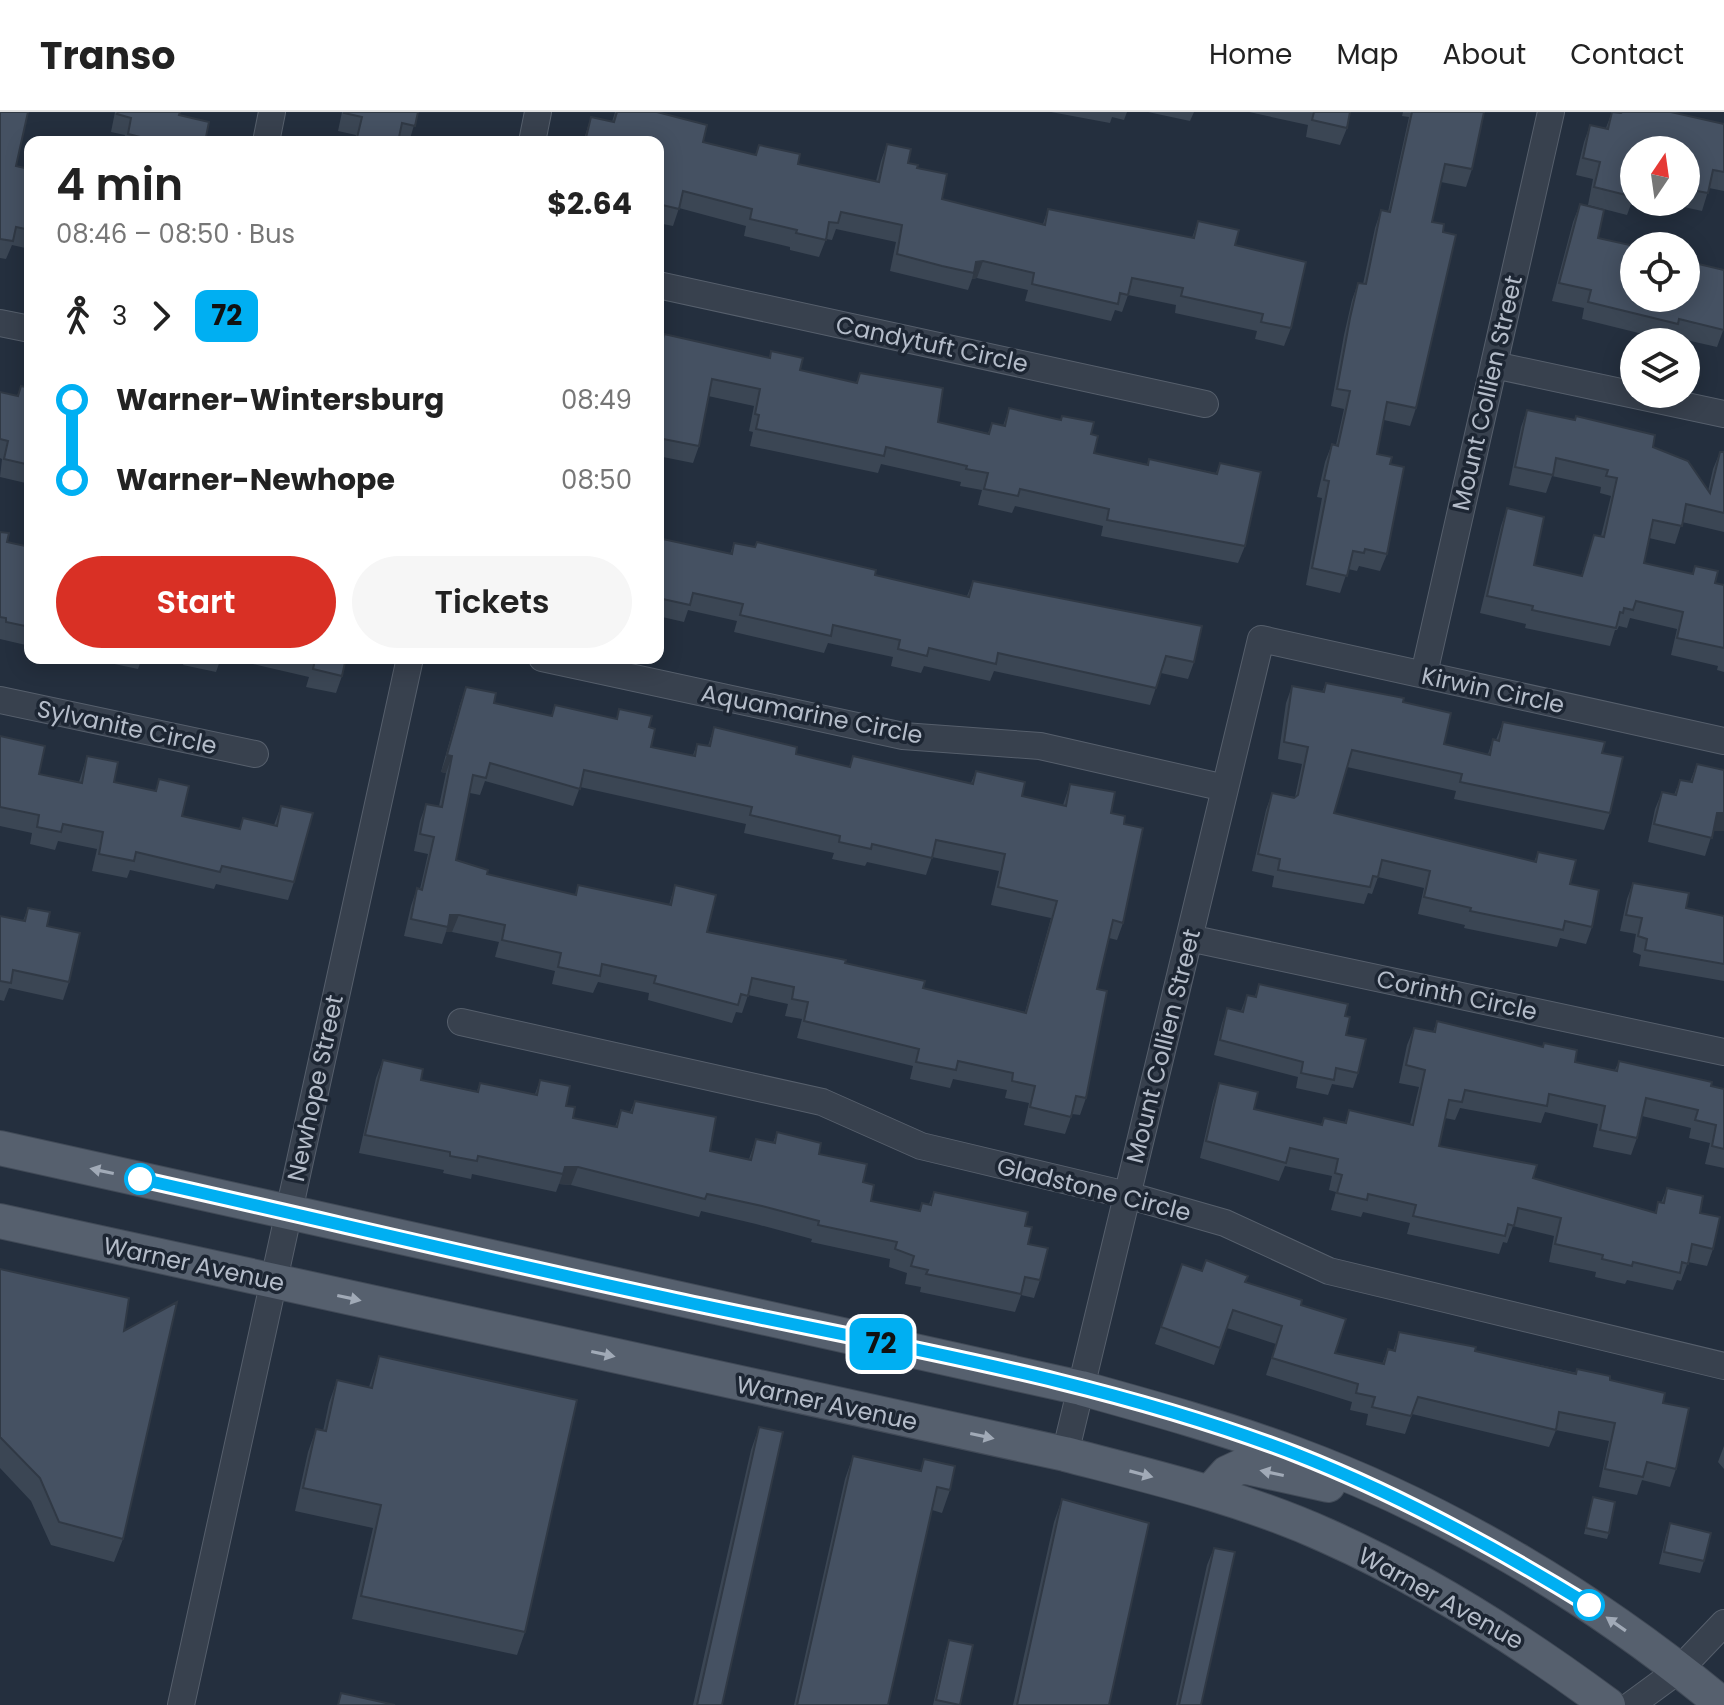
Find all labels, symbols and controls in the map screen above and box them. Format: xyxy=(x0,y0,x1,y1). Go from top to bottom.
text: Transo xyxy=(40,29,176,82)
text: Home xyxy=(1209,35,1292,74)
text: Map xyxy=(1336,35,1398,74)
text: About xyxy=(1442,35,1526,74)
text: Contact xyxy=(1570,35,1684,74)
north arrow xyxy=(1620,136,1700,216)
map controls xyxy=(1620,136,1700,408)
text: 4 min xyxy=(56,154,183,215)
text: $2.64 xyxy=(547,182,632,225)
text: 08:46 – 08:50 · Bus xyxy=(56,216,295,252)
button: locate xyxy=(1620,232,1700,312)
street label: Mount Collien Street xyxy=(1444,272,1530,514)
icon: walk xyxy=(56,294,100,338)
icon: forward xyxy=(139,294,183,338)
text: 72 xyxy=(211,296,242,335)
text: 3 xyxy=(112,298,127,334)
street label: Candytuft Circle xyxy=(833,308,1031,380)
button: layers xyxy=(1620,328,1700,408)
text: Warner-Wintersburg xyxy=(116,378,444,421)
text: 08:49 xyxy=(561,382,632,418)
text: Warner-Newhope xyxy=(116,458,395,501)
text: 08:50 xyxy=(561,462,632,498)
button: Start xyxy=(56,556,336,648)
button: Tickets xyxy=(352,556,632,648)
street label: Kirwin Circle xyxy=(1418,659,1568,721)
street label: Aquamarine Circle xyxy=(698,676,926,752)
street label: Sylvanite Circle xyxy=(34,692,220,762)
street label: Mount Collien Street xyxy=(1118,925,1208,1167)
street label: Corinth Circle xyxy=(1374,962,1540,1028)
street label: Newhope Street xyxy=(279,992,351,1184)
street label: Gladstone Circle xyxy=(993,1149,1195,1229)
one-way arrow xyxy=(90,1164,115,1177)
unlabelled marker xyxy=(125,1164,155,1194)
street label: Warner Avenue xyxy=(100,1229,288,1299)
one-way arrow xyxy=(336,1292,361,1305)
line badge: 72 xyxy=(845,1318,917,1370)
text: 72 xyxy=(866,1324,896,1363)
one-way arrow xyxy=(590,1348,615,1361)
street label: Warner Avenue xyxy=(733,1368,921,1438)
one-way arrow xyxy=(970,1430,995,1443)
one-way arrow xyxy=(1259,1466,1284,1479)
one-way arrow xyxy=(1129,1468,1153,1481)
street label: Warner Avenue xyxy=(1352,1539,1530,1657)
unlabelled marker xyxy=(1574,1590,1604,1620)
one-way arrow xyxy=(1606,1616,1626,1632)

